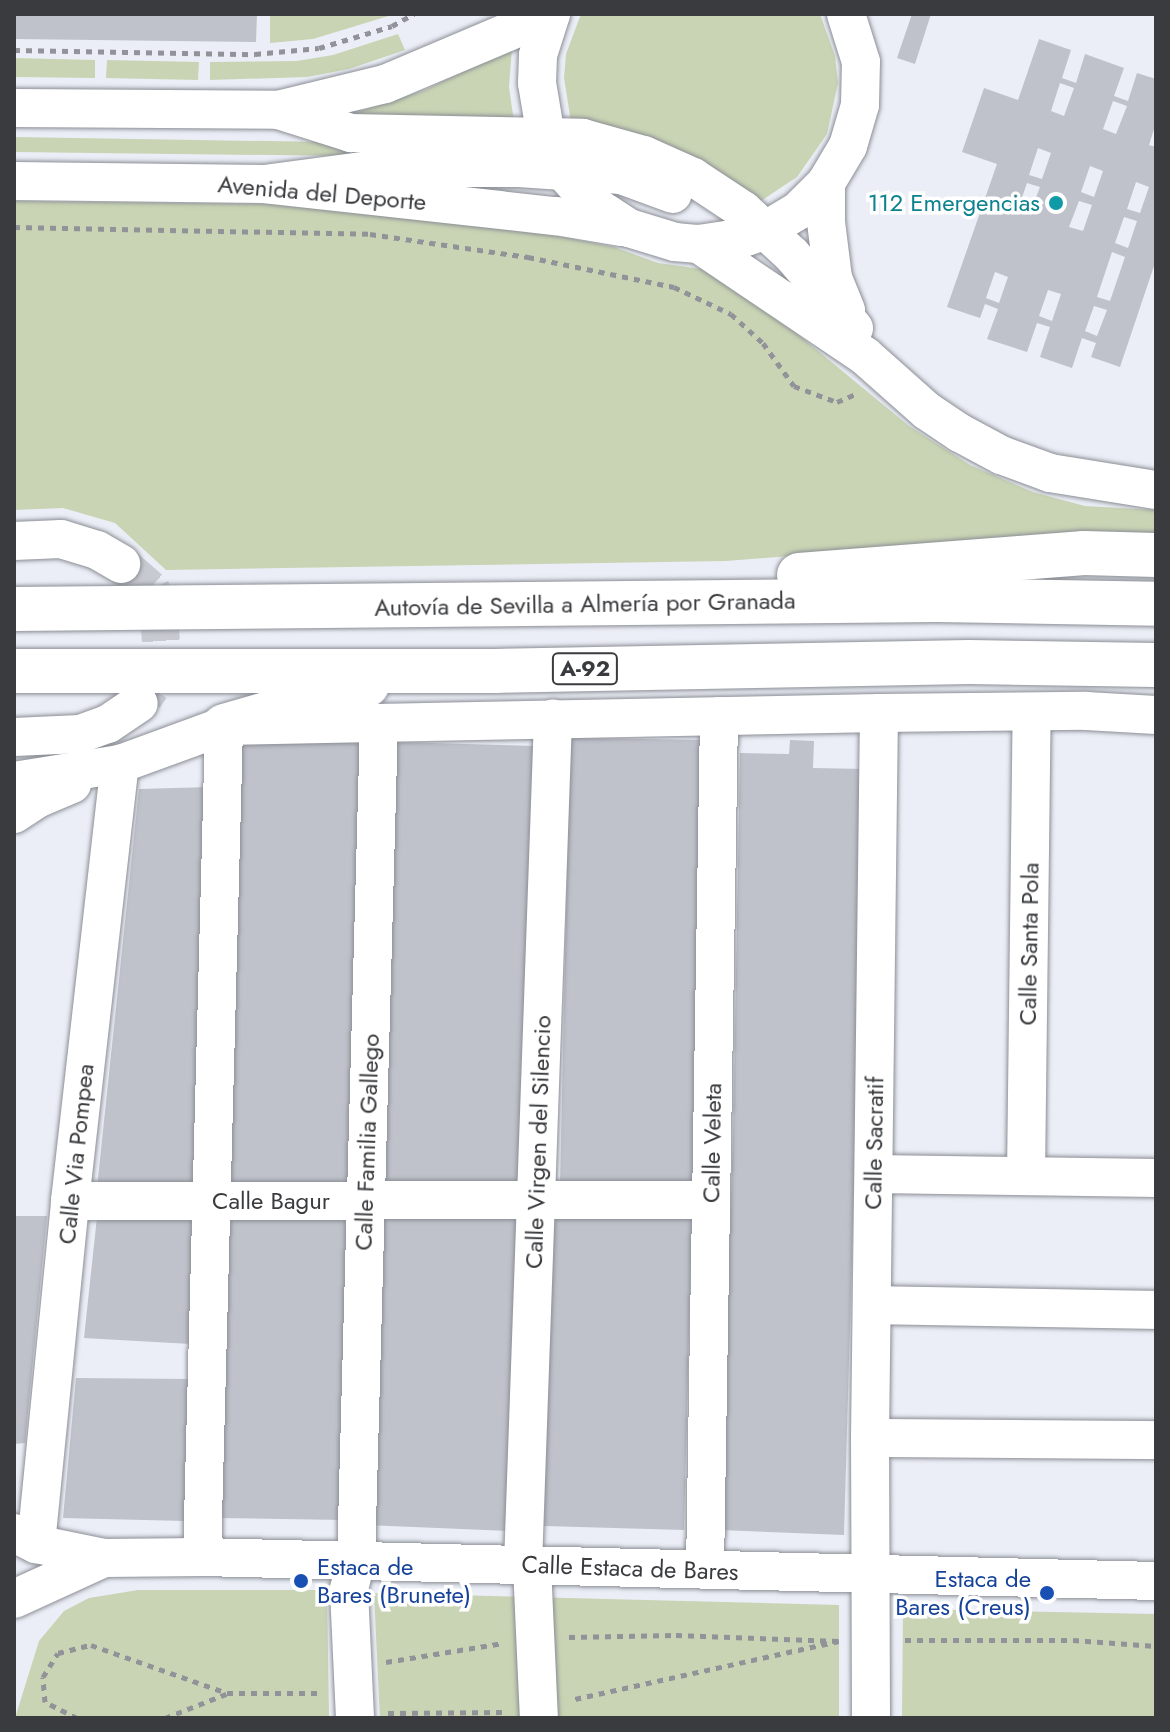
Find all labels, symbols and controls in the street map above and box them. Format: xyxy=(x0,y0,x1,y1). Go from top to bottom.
street label: Avenida del Deporte xyxy=(217,170,427,216)
place label: 112 Emergencias xyxy=(868,189,1040,217)
marker: 112 Emergencias xyxy=(1047,194,1065,212)
street label: Autovía de Sevilla a Almería por Granada xyxy=(374,586,796,622)
road number: A-92 xyxy=(551,651,619,687)
street label: Calle Santa Pola xyxy=(1013,862,1045,1026)
street label: Calle Virgen del Silencio xyxy=(519,1015,557,1269)
street label: Calle Familia Gallego xyxy=(349,1033,385,1251)
street label: Calle Via Pompea xyxy=(52,1062,100,1246)
street label: Calle Sacratif xyxy=(858,1076,890,1210)
street label: Calle Veleta xyxy=(697,1083,727,1203)
street label: Calle Bagur xyxy=(212,1187,330,1215)
street label: Calle Estaca de Bares xyxy=(521,1550,739,1586)
place label: Estaca de Bares (Brunete) xyxy=(317,1553,471,1609)
place label: Estaca de Bares (Creus) xyxy=(895,1565,1031,1621)
marker: Estaca de Bares (Brunete) xyxy=(292,1572,310,1590)
marker: Estaca de Bares (Creus) xyxy=(1038,1584,1056,1602)

